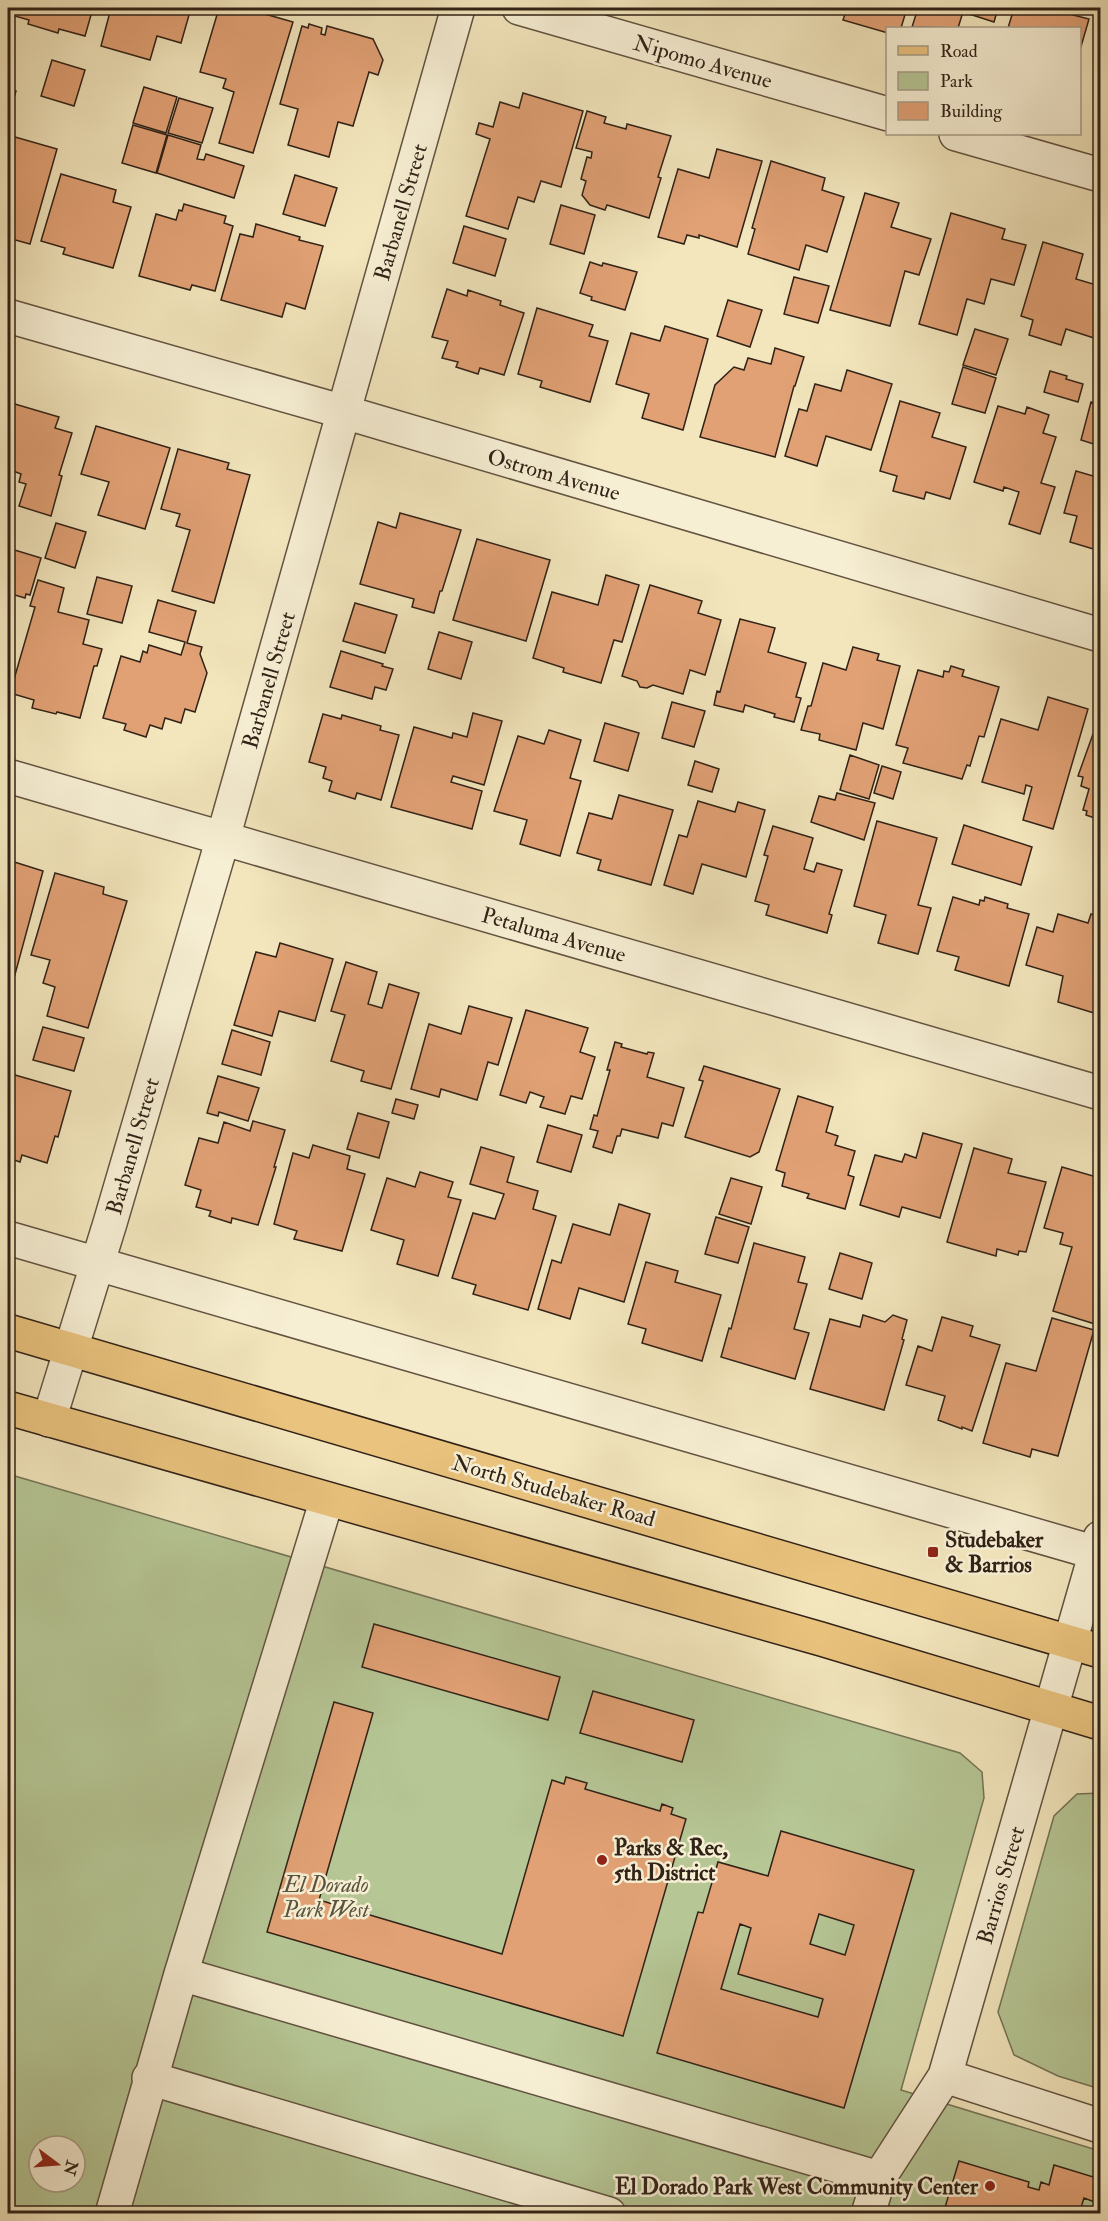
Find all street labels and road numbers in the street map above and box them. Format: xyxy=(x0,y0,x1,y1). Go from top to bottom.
street label: Nipomo Avenue xyxy=(630,29,775,96)
street label: Barbanell Street xyxy=(368,141,434,284)
street label: Ostrom Avenue xyxy=(484,443,623,507)
street label: Barbanell Street xyxy=(236,609,302,752)
street label: Petaluma Avenue xyxy=(478,901,629,969)
street label: Barbanell Street xyxy=(100,1075,166,1218)
street label: North Studebaker Road xyxy=(449,1449,659,1533)
street label: Barrios Street xyxy=(971,1823,1031,1947)

